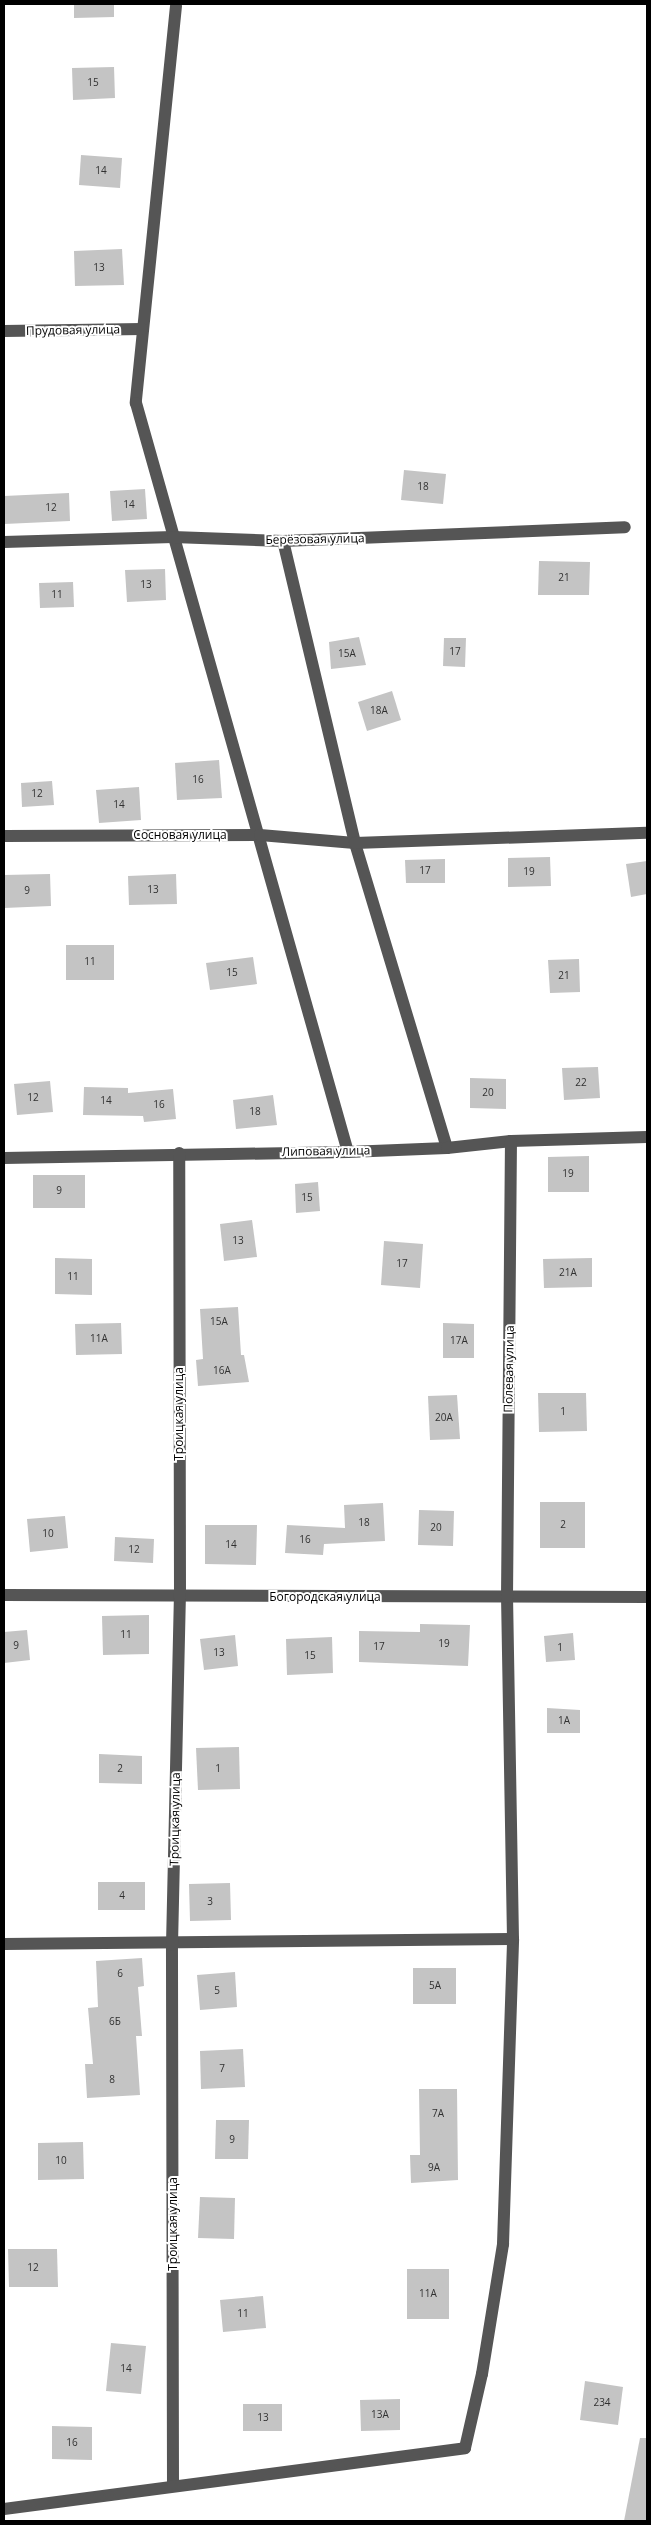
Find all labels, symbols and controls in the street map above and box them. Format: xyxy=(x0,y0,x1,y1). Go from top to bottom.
house number: 15 xyxy=(87,77,99,89)
house number: 14 xyxy=(95,165,107,177)
house number: 13 xyxy=(93,262,105,274)
street label: Прудовая улица xyxy=(26,322,120,338)
house number: 18 xyxy=(417,481,429,493)
house number: 14 xyxy=(123,499,135,511)
house number: 12 xyxy=(45,502,57,514)
street label: Берёзовая улица xyxy=(265,531,365,547)
house number: 21 xyxy=(558,572,570,584)
house number: 13 xyxy=(140,579,152,591)
house number: 11 xyxy=(51,589,63,601)
house number: 17 xyxy=(449,646,461,658)
house number: 15А xyxy=(338,648,356,660)
house number: 18А xyxy=(370,705,388,717)
house number: 16 xyxy=(192,774,204,786)
house number: 12 xyxy=(31,788,43,800)
house number: 14 xyxy=(113,799,125,811)
street label: Сосновая улица xyxy=(133,828,227,842)
house number: 17 xyxy=(419,865,431,877)
house number: 19 xyxy=(523,866,535,878)
house number: 13 xyxy=(147,884,159,896)
house number: 9 xyxy=(24,885,30,897)
house number: 11 xyxy=(84,956,96,968)
house number: 15 xyxy=(226,967,238,979)
house number: 21 xyxy=(558,970,570,982)
house number: 22 xyxy=(575,1077,587,1089)
house number: 20 xyxy=(482,1087,494,1099)
house number: 12 xyxy=(27,1092,39,1104)
house number: 14 xyxy=(100,1095,112,1107)
house number: 16 xyxy=(153,1099,165,1111)
house number: 18 xyxy=(249,1106,261,1118)
street label: Липовая улица xyxy=(282,1143,370,1159)
house number: 19 xyxy=(562,1168,574,1180)
house number: 9 xyxy=(56,1185,62,1197)
house number: 15 xyxy=(301,1192,313,1204)
house number: 13 xyxy=(232,1235,244,1247)
house number: 17 xyxy=(396,1258,408,1270)
house number: 21А xyxy=(559,1267,577,1279)
house number: 11 xyxy=(67,1271,79,1283)
house number: 15А xyxy=(210,1316,228,1328)
street label: Полевая улица xyxy=(501,1325,517,1413)
house number: 11А xyxy=(90,1333,108,1345)
house number: 17А xyxy=(450,1335,468,1347)
house number: 16А xyxy=(213,1365,231,1377)
street label: Троицкая улица xyxy=(172,1367,186,1461)
house number: 1 xyxy=(560,1406,566,1418)
house number: 20А xyxy=(435,1412,453,1424)
house number: 18 xyxy=(358,1517,370,1529)
house number: 2 xyxy=(560,1519,566,1531)
house number: 20 xyxy=(430,1522,442,1534)
house number: 10 xyxy=(42,1528,54,1540)
house number: 16 xyxy=(299,1534,311,1546)
house number: 14 xyxy=(225,1539,237,1551)
house number: 12 xyxy=(128,1544,140,1556)
street label: Богородская улица xyxy=(269,1590,381,1604)
house number: 11 xyxy=(120,1629,132,1641)
house number: 19 xyxy=(438,1638,450,1650)
house number: 9 xyxy=(13,1640,19,1652)
house number: 17 xyxy=(373,1641,385,1653)
house number: 1 xyxy=(557,1642,563,1654)
house number: 13 xyxy=(213,1647,225,1659)
house number: 15 xyxy=(304,1650,316,1662)
house number: 1А xyxy=(558,1715,570,1727)
house number: 2 xyxy=(117,1763,123,1775)
house number: 1 xyxy=(215,1763,221,1775)
street label: Троицкая улица xyxy=(167,1772,183,1866)
house number: 4 xyxy=(119,1890,125,1902)
house number: 3 xyxy=(207,1896,213,1908)
house number: 6 xyxy=(117,1968,123,1980)
house number: 5А xyxy=(429,1980,441,1992)
house number: 5 xyxy=(214,1985,220,1997)
house number: 6Б xyxy=(109,2016,121,2028)
house number: 7 xyxy=(219,2063,225,2075)
house number: 8 xyxy=(109,2074,115,2086)
house number: 7А xyxy=(432,2108,444,2120)
house number: 9 xyxy=(229,2134,235,2146)
house number: 10 xyxy=(55,2155,67,2167)
house number: 9А xyxy=(428,2162,440,2174)
street label: Троицкая улица xyxy=(166,2177,180,2271)
house number: 12 xyxy=(27,2262,39,2274)
house number: 11А xyxy=(419,2288,437,2300)
house number: 11 xyxy=(237,2308,249,2320)
house number: 14 xyxy=(120,2363,132,2375)
house number: 234 xyxy=(593,2397,611,2409)
house number: 13А xyxy=(371,2409,389,2421)
house number: 13 xyxy=(257,2412,269,2424)
house number: 16 xyxy=(66,2437,78,2449)

